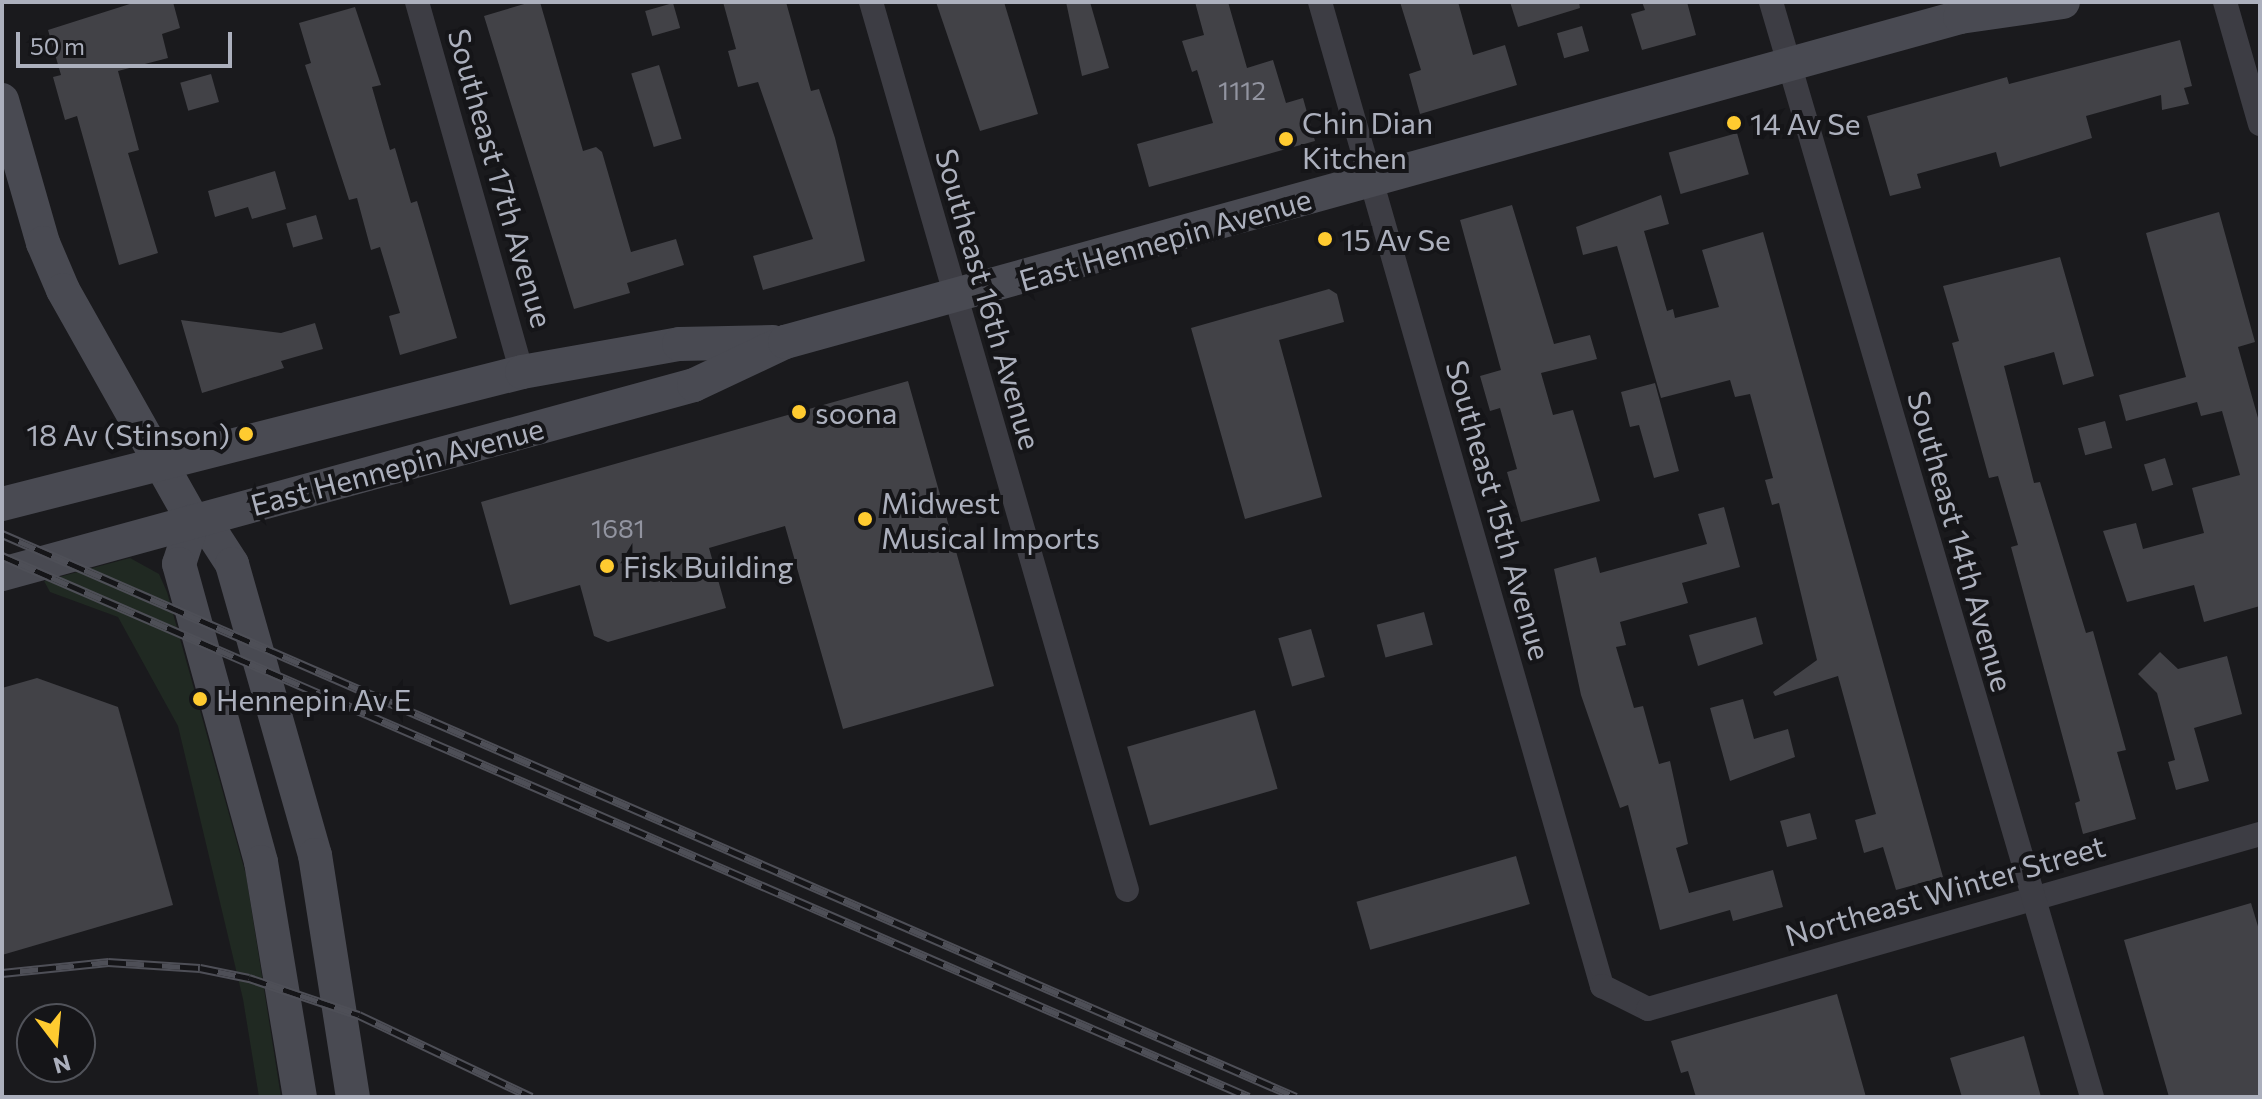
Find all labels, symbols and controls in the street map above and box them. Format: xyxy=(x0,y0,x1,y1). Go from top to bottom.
scale bar xyxy=(20,16,236,66)
street label: Southeast 17th Avenue xyxy=(441,25,561,331)
text: 50 m xyxy=(30,31,85,60)
house number: 1112 xyxy=(1218,74,1266,106)
place label: Chin Dian Kitchen xyxy=(1302,104,1433,174)
place label: 14 Av Se xyxy=(1750,105,1861,141)
marker: 14 Av Se xyxy=(1725,114,1743,132)
marker: Chin Dian Kitchen xyxy=(1277,130,1295,148)
street label: Southeast 16th Avenue xyxy=(929,144,1049,454)
street label: East Hennepin Avenue xyxy=(1015,180,1315,298)
place label: 15 Av Se xyxy=(1341,221,1451,257)
marker: 15 Av Se xyxy=(1316,230,1334,248)
street label: Southeast 15th Avenue xyxy=(1439,356,1559,664)
street label: Southeast 14th Avenue xyxy=(1901,387,2021,695)
place label: soona xyxy=(815,394,897,430)
marker: soona xyxy=(790,403,808,421)
street label: East Hennepin Avenue xyxy=(246,410,548,522)
place label: 18 Av (Stinson) xyxy=(26,416,230,452)
marker: 18 Av (Stinson) xyxy=(237,425,255,443)
place label: Midwest Musical Imports xyxy=(881,484,1100,554)
marker: Midwest Musical Imports xyxy=(856,510,874,528)
house number: 1681 xyxy=(591,512,645,544)
place label: Fisk Building xyxy=(623,548,794,584)
marker: Fisk Building xyxy=(598,557,616,575)
place label: Hennepin Av E xyxy=(216,681,411,717)
marker: Hennepin Av E xyxy=(191,690,209,708)
street label: Northeast Winter Street xyxy=(1781,827,2109,953)
north arrow xyxy=(16,1003,96,1083)
text: N xyxy=(51,1049,74,1080)

